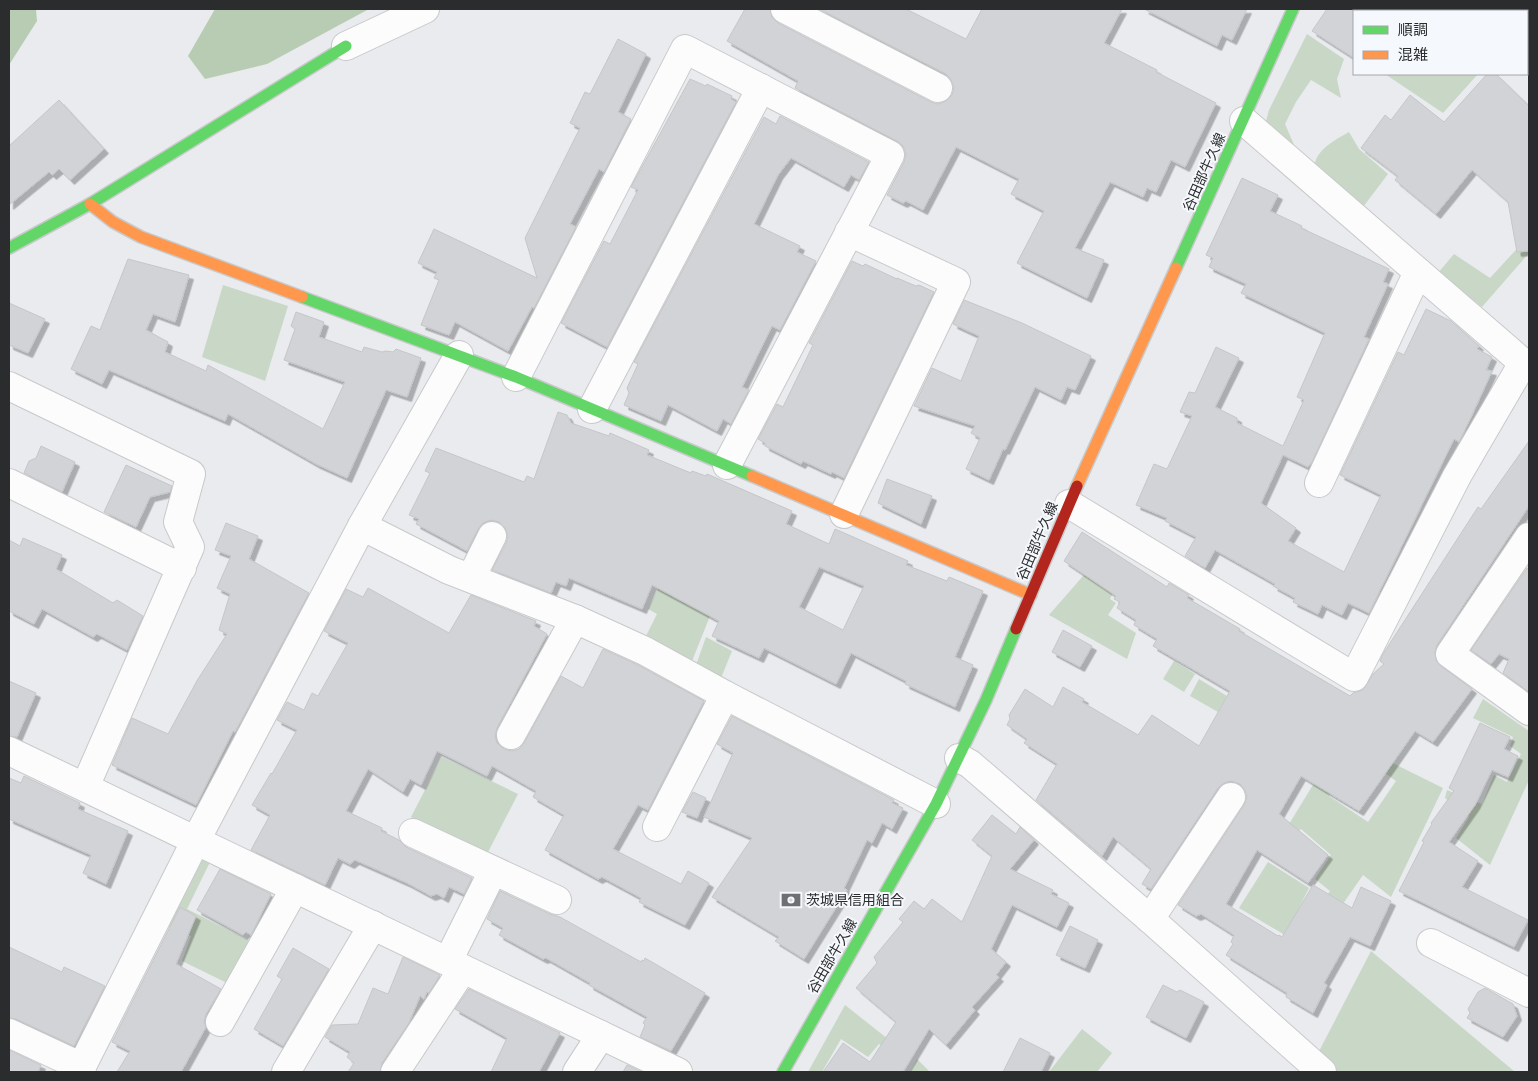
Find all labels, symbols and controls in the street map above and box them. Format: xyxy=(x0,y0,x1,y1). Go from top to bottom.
legend xyxy=(1353,10,1528,75)
text: 順調 xyxy=(1398,21,1428,38)
text: 混雑 xyxy=(1398,46,1428,63)
street label: 谷田部牛久線 xyxy=(1180,130,1228,214)
street label: 谷田部牛久線 xyxy=(1013,499,1061,583)
bank icon: 茨城県信用組合 xyxy=(780,889,802,911)
place label: 茨城県信用組合 xyxy=(806,892,904,908)
street label: 谷田部牛久線 xyxy=(804,916,860,996)

